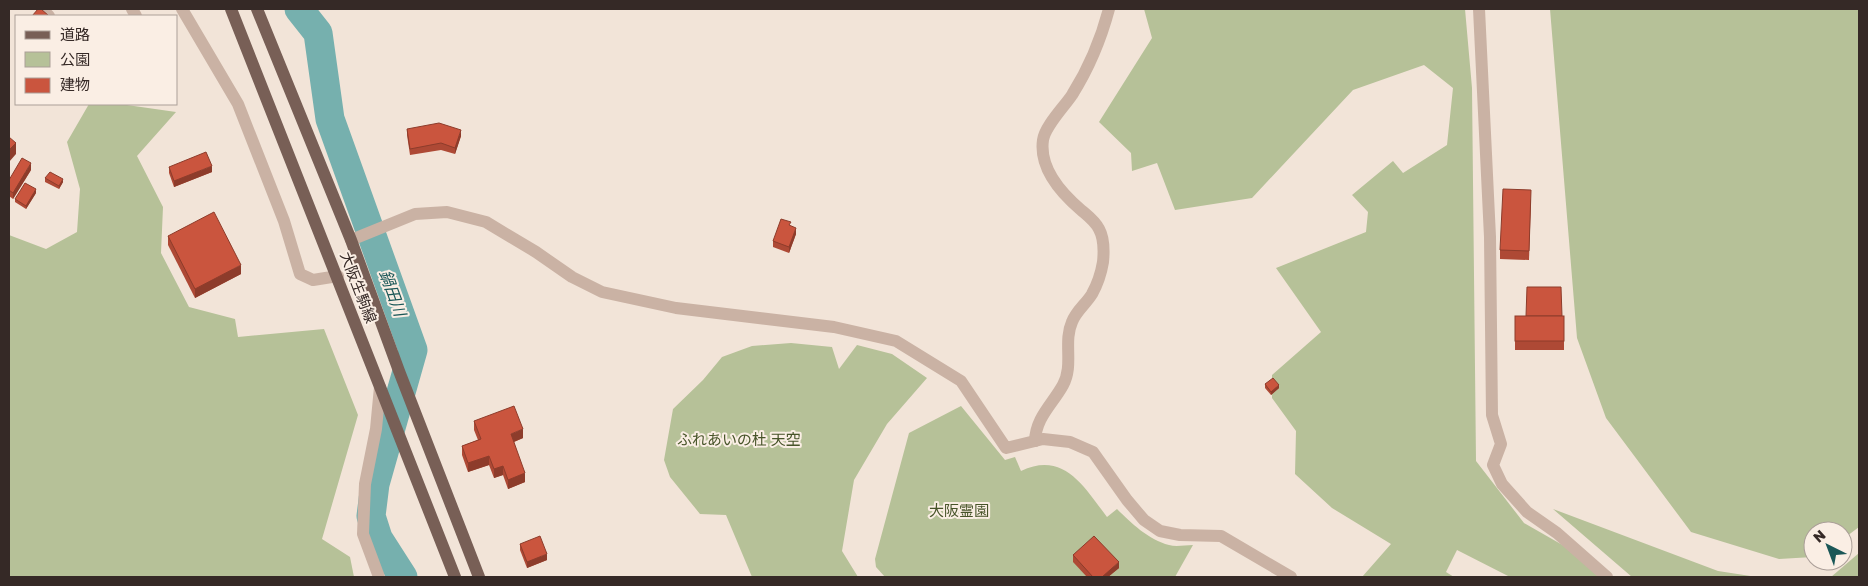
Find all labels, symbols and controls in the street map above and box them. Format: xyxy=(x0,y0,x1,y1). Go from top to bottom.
legend xyxy=(15,15,178,105)
text: 道路 xyxy=(60,25,90,43)
text: 公園 xyxy=(60,50,90,68)
text: 建物 xyxy=(60,75,90,93)
street label: 大阪生駒線 xyxy=(337,249,381,325)
water label: 鍋田川 xyxy=(375,267,411,321)
park label: ふれあいの杜 天空 xyxy=(677,430,801,448)
park label: 大阪霊園 xyxy=(929,501,989,519)
north arrow xyxy=(1803,521,1853,571)
text: N xyxy=(1809,526,1829,546)

